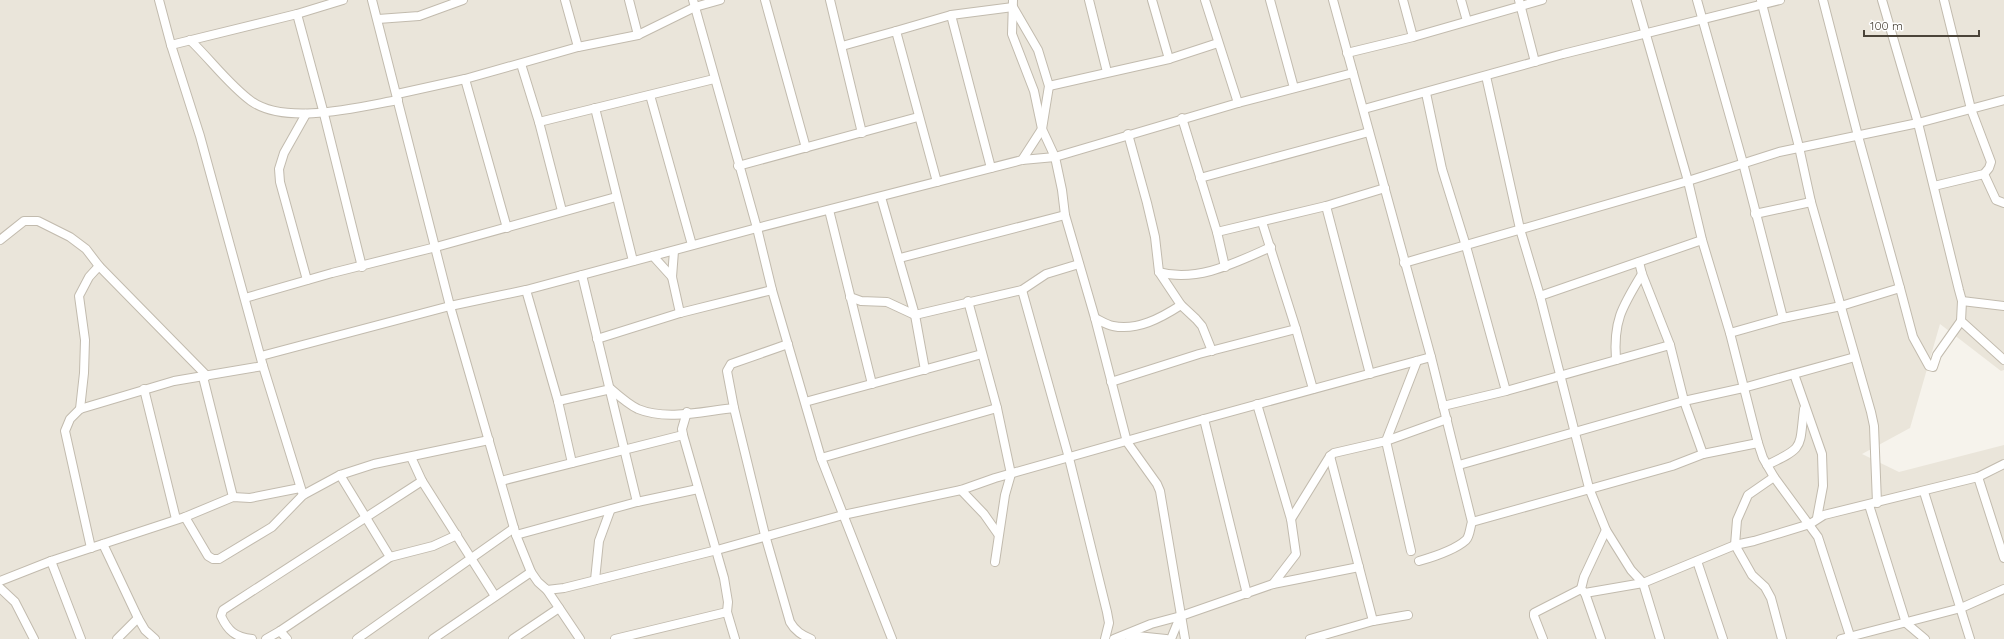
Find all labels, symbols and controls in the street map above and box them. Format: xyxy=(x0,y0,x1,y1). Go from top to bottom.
scale bar xyxy=(1864,12,1979,38)
text: 100 m xyxy=(1870,18,1903,33)

